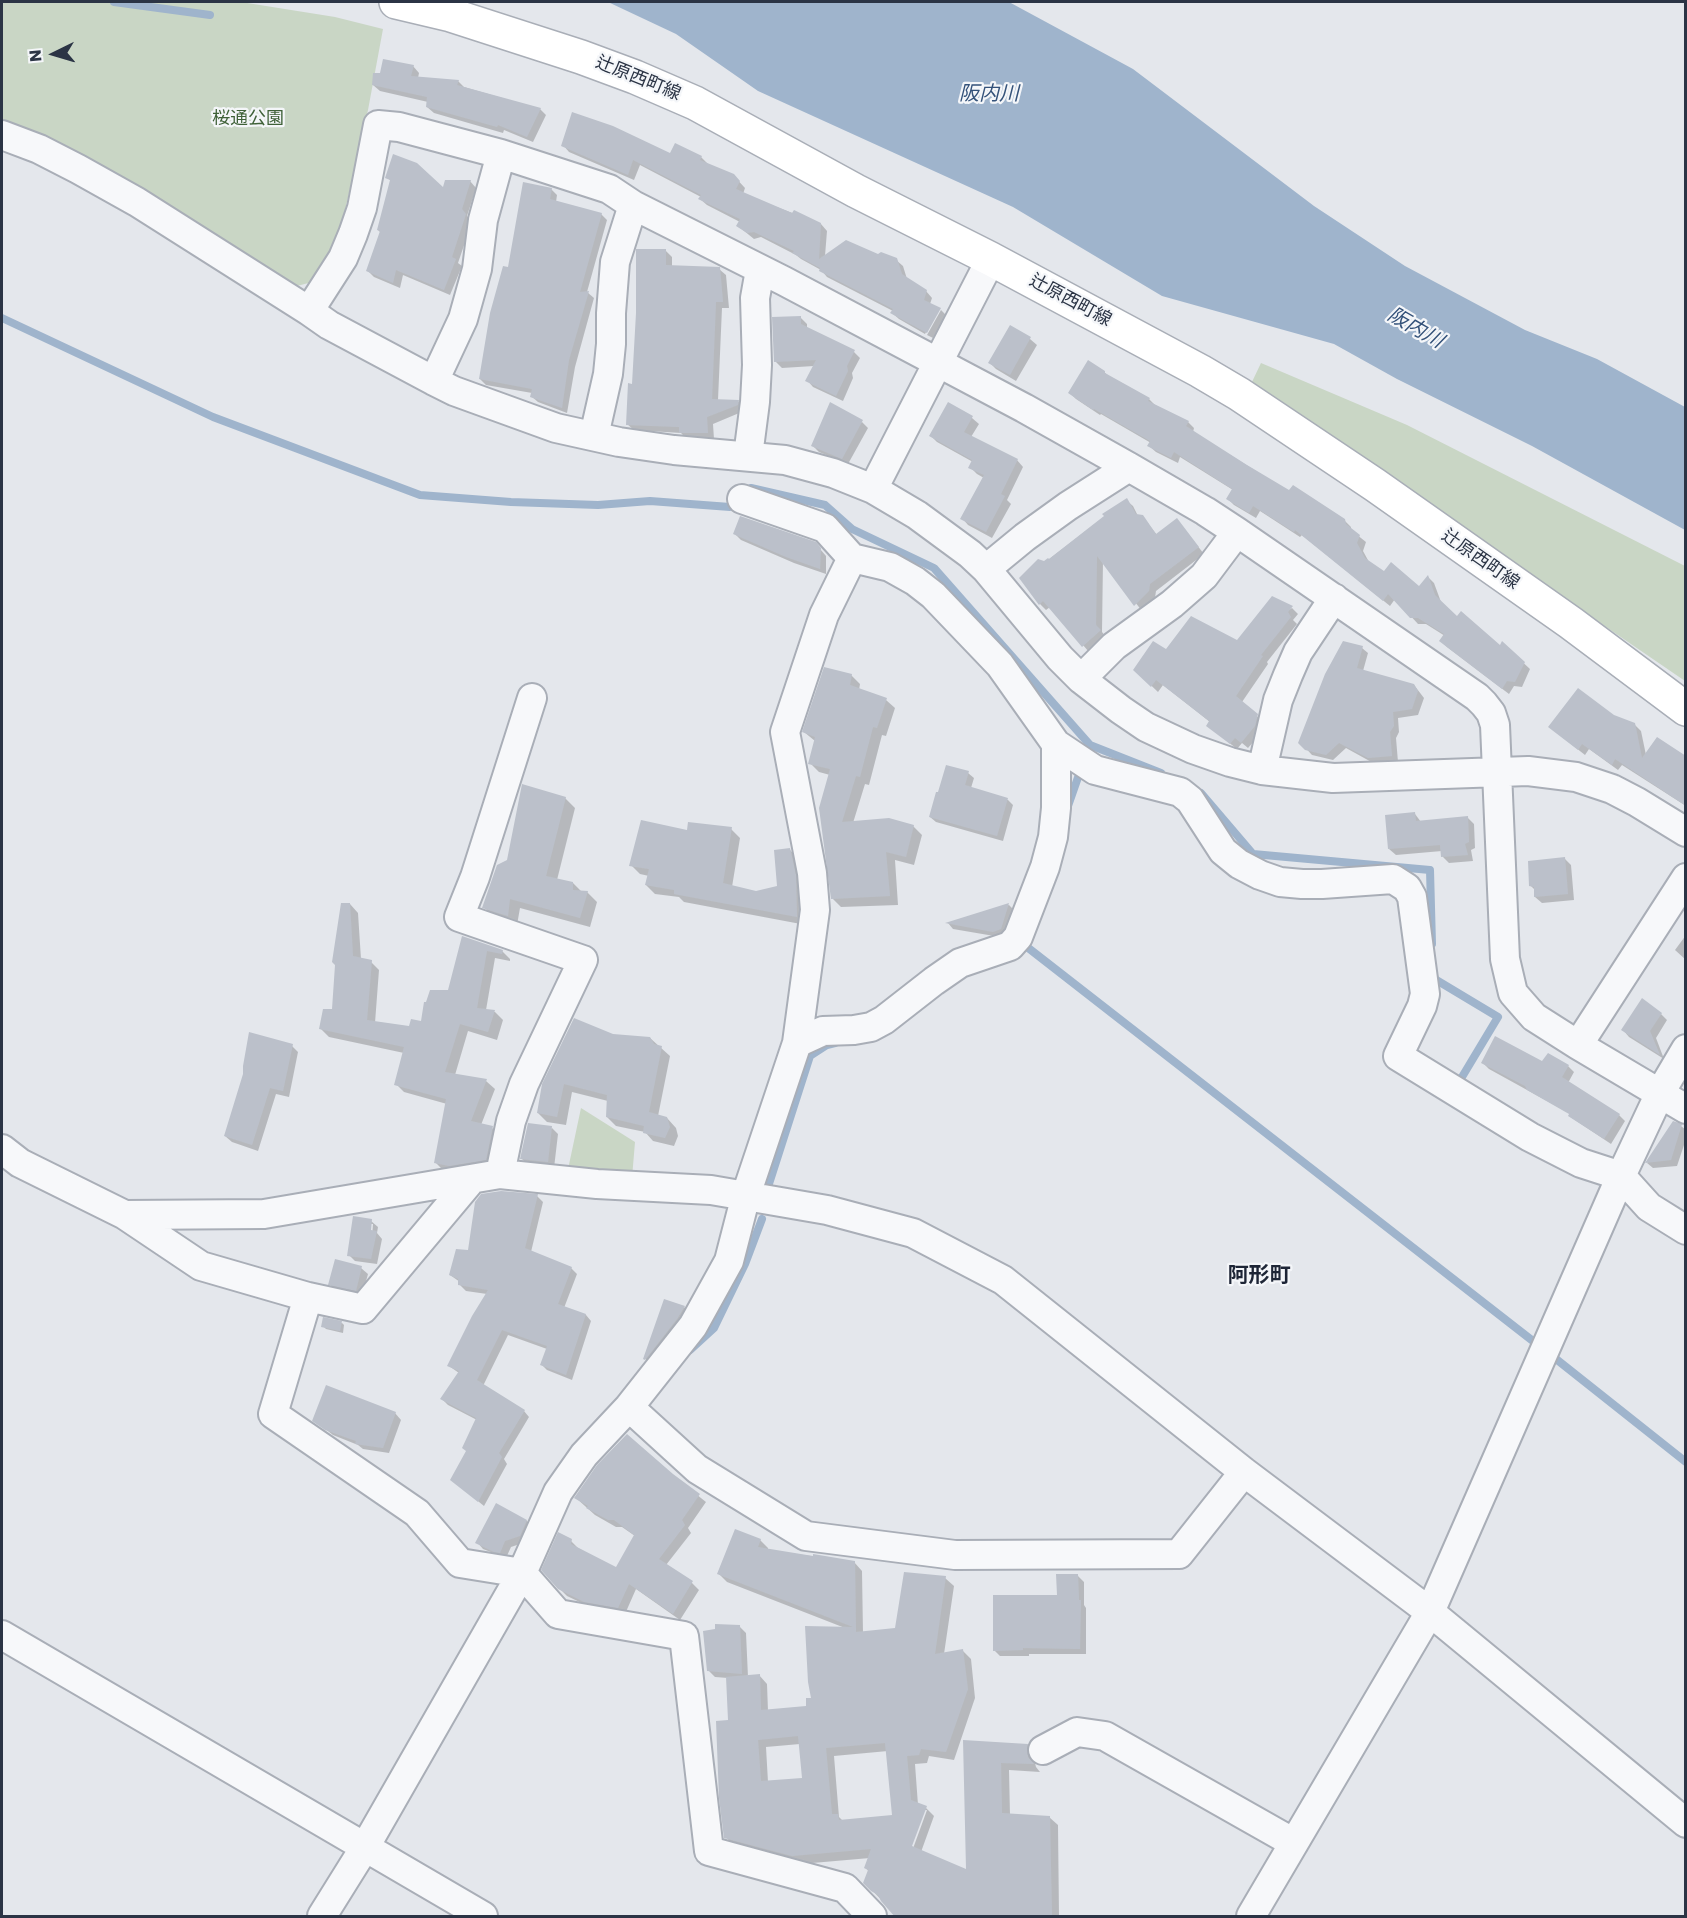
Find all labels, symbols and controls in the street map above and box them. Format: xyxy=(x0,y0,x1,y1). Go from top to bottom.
north arrow xyxy=(24,24,84,84)
text: N xyxy=(24,49,48,63)
street label: 辻原西町線 xyxy=(592,52,684,106)
water label: 阪内川 xyxy=(959,83,1019,107)
park label: 桜通公園 xyxy=(212,108,284,130)
street label: 辻原西町線 xyxy=(1025,270,1115,332)
water label: 阪内川 xyxy=(1383,304,1447,354)
street label: 辻原西町線 xyxy=(1437,525,1523,595)
district label: 阿形町 xyxy=(1228,1264,1290,1290)

